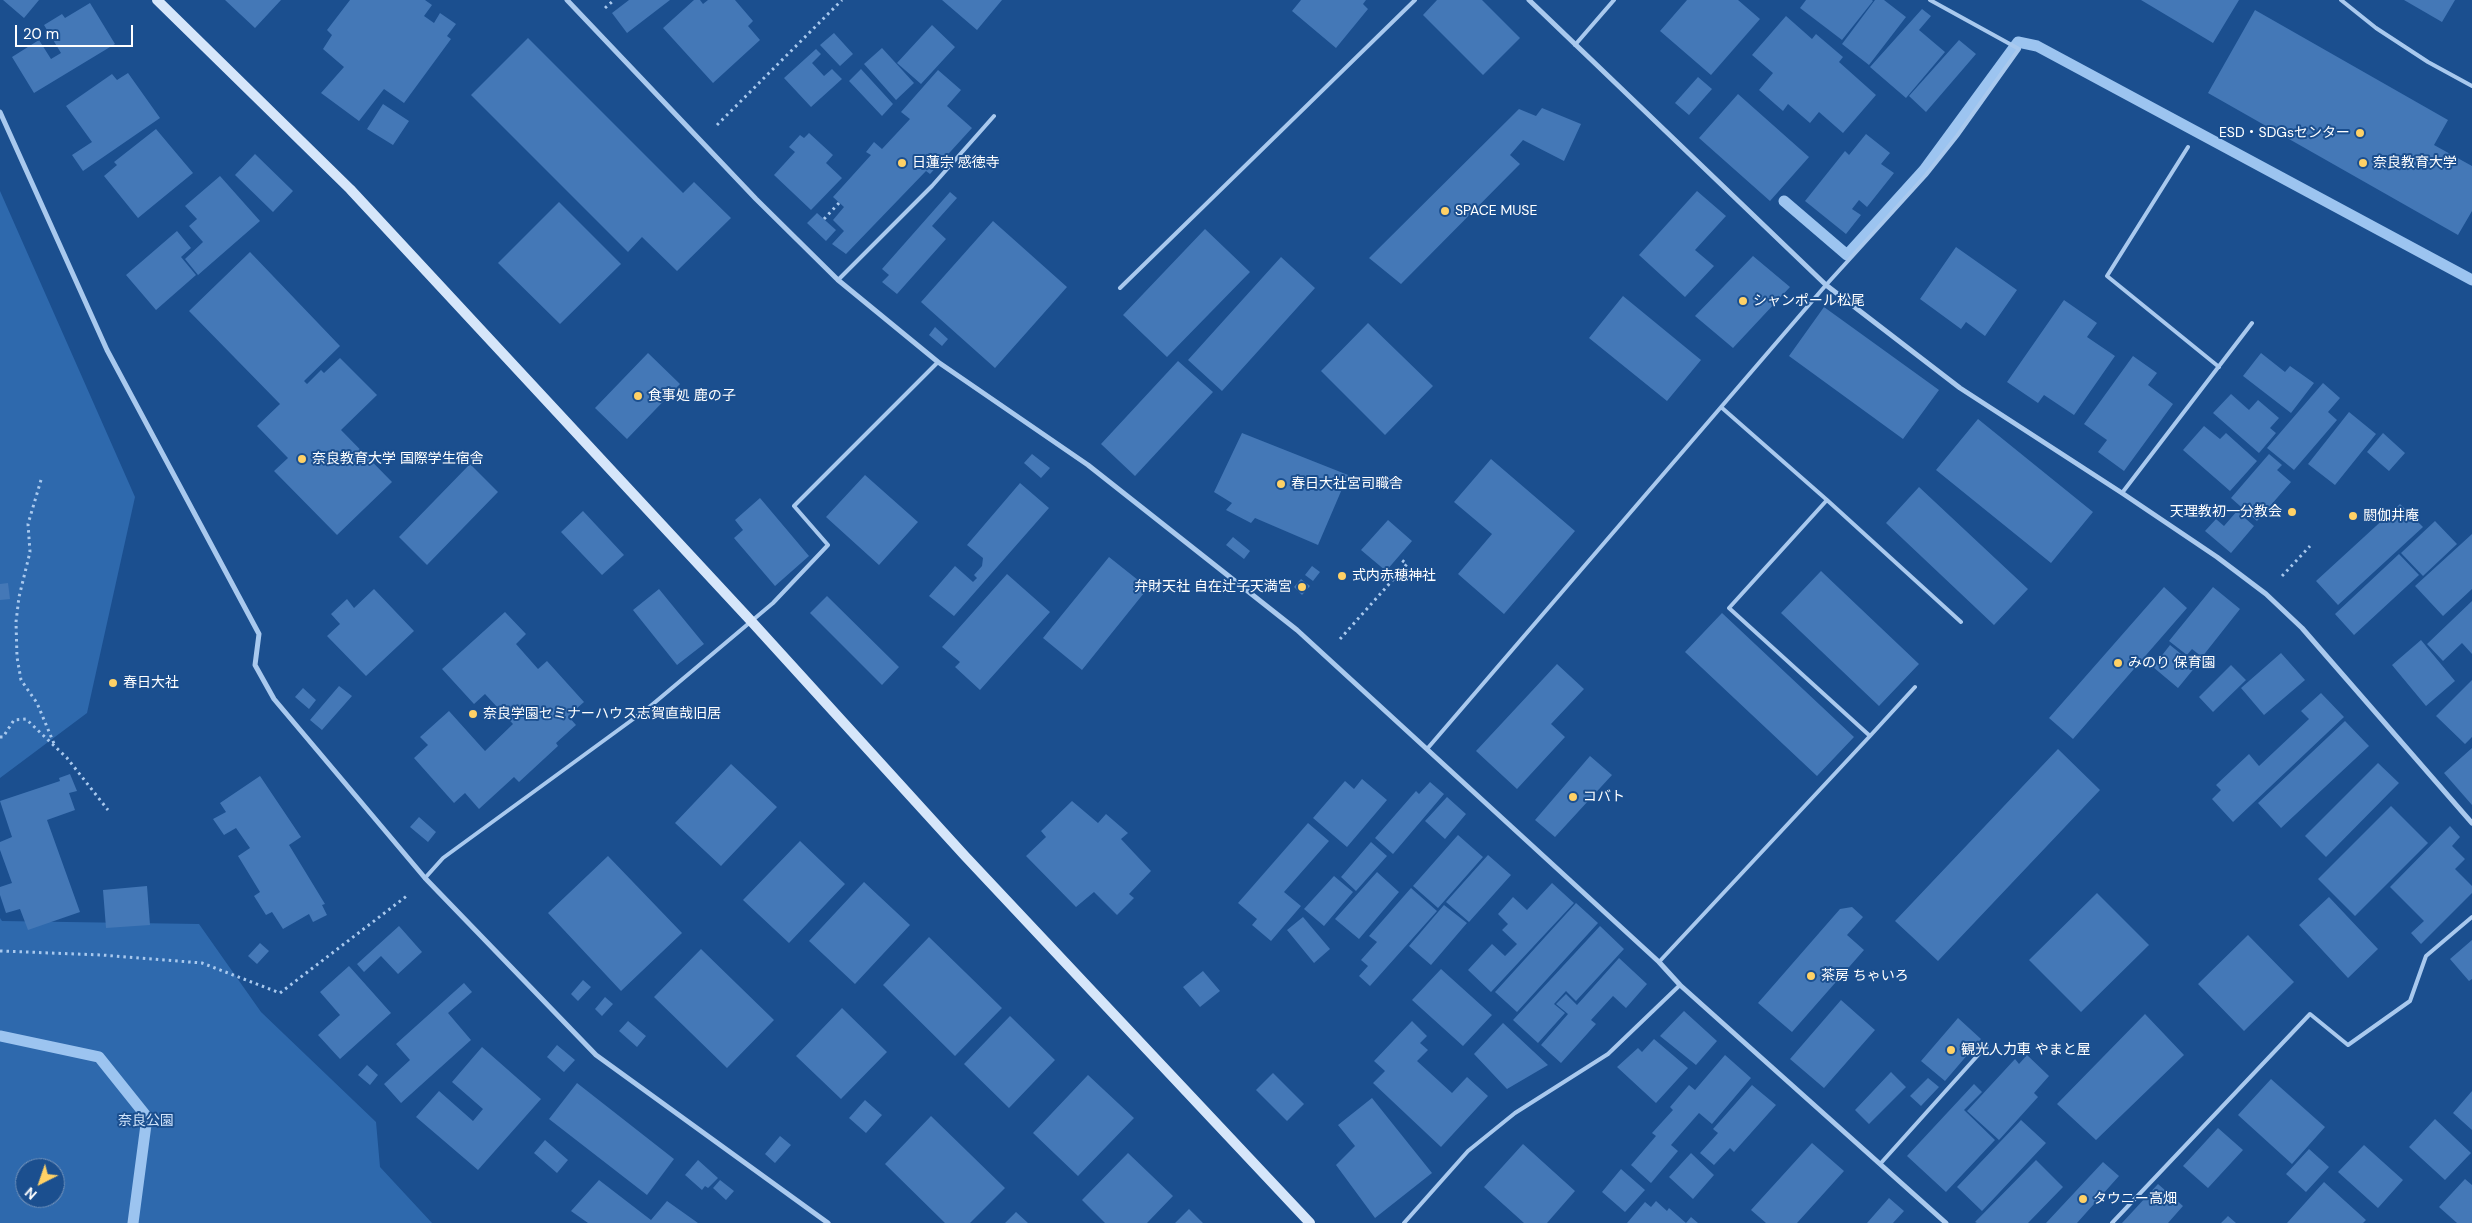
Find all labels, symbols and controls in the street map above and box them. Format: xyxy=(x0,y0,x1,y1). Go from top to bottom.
scale bar xyxy=(18,15,135,47)
text: 20 m xyxy=(23,24,59,44)
place label: ESD・SDGsセンター xyxy=(2219,125,2350,141)
marker: ESD・SDGsセンター xyxy=(2354,127,2366,139)
place label: 日蓮宗 感徳寺 xyxy=(912,155,1000,171)
place label: 奈良教育大学 xyxy=(2373,155,2457,171)
marker: 日蓮宗 感徳寺 xyxy=(896,157,908,169)
marker: 奈良教育大学 xyxy=(2357,157,2369,169)
place label: SPACE MUSE xyxy=(1455,203,1537,219)
marker: SPACE MUSE xyxy=(1439,205,1451,217)
place label: シャンポール松尾 xyxy=(1753,293,1865,309)
marker: シャンポール松尾 xyxy=(1737,295,1749,307)
place label: 食事処 鹿の子 xyxy=(648,388,736,404)
marker: 食事処 鹿の子 xyxy=(632,390,644,402)
place label: 奈良教育大学 国際学生宿舎 xyxy=(312,451,484,467)
marker: 奈良教育大学 国際学生宿舎 xyxy=(296,453,308,465)
place label: 春日大社宮司職舎 xyxy=(1291,476,1403,492)
marker: 春日大社宮司職舎 xyxy=(1275,478,1287,490)
place label: 天理教初一分教会 xyxy=(2170,504,2282,520)
marker: 天理教初一分教会 xyxy=(2286,506,2298,518)
place label: 閼伽井庵 xyxy=(2363,508,2419,524)
marker: 閼伽井庵 xyxy=(2347,510,2359,522)
place label: 式内赤穂神社 xyxy=(1352,568,1436,584)
marker: 式内赤穂神社 xyxy=(1336,570,1348,582)
place label: 弁財天社 自在辻子天満宮 xyxy=(1134,579,1292,595)
marker: 弁財天社 自在辻子天満宮 xyxy=(1296,581,1308,593)
place label: みのり 保育園 xyxy=(2128,655,2216,671)
marker: みのり 保育園 xyxy=(2112,657,2124,669)
place label: 春日大社 xyxy=(123,675,179,691)
marker: 春日大社 xyxy=(107,677,119,689)
place label: 奈良学園セミナーハウス志賀直哉旧居 xyxy=(483,706,721,722)
marker: 奈良学園セミナーハウス志賀直哉旧居 xyxy=(467,708,479,720)
place label: コバト xyxy=(1583,789,1625,805)
marker: コバト xyxy=(1567,791,1579,803)
place label: 茶房 ちゃいろ xyxy=(1821,968,1909,984)
marker: 茶房 ちゃいろ xyxy=(1805,970,1817,982)
place label: 観光人力車 やまと屋 xyxy=(1961,1042,2091,1058)
marker: 観光人力車 やまと屋 xyxy=(1945,1044,1957,1056)
park label: 奈良公園 xyxy=(118,1113,174,1129)
north arrow xyxy=(15,1158,65,1208)
text: N xyxy=(21,1183,41,1204)
place label: タウニー高畑 xyxy=(2093,1191,2177,1207)
marker: タウニー高畑 xyxy=(2077,1193,2089,1205)

